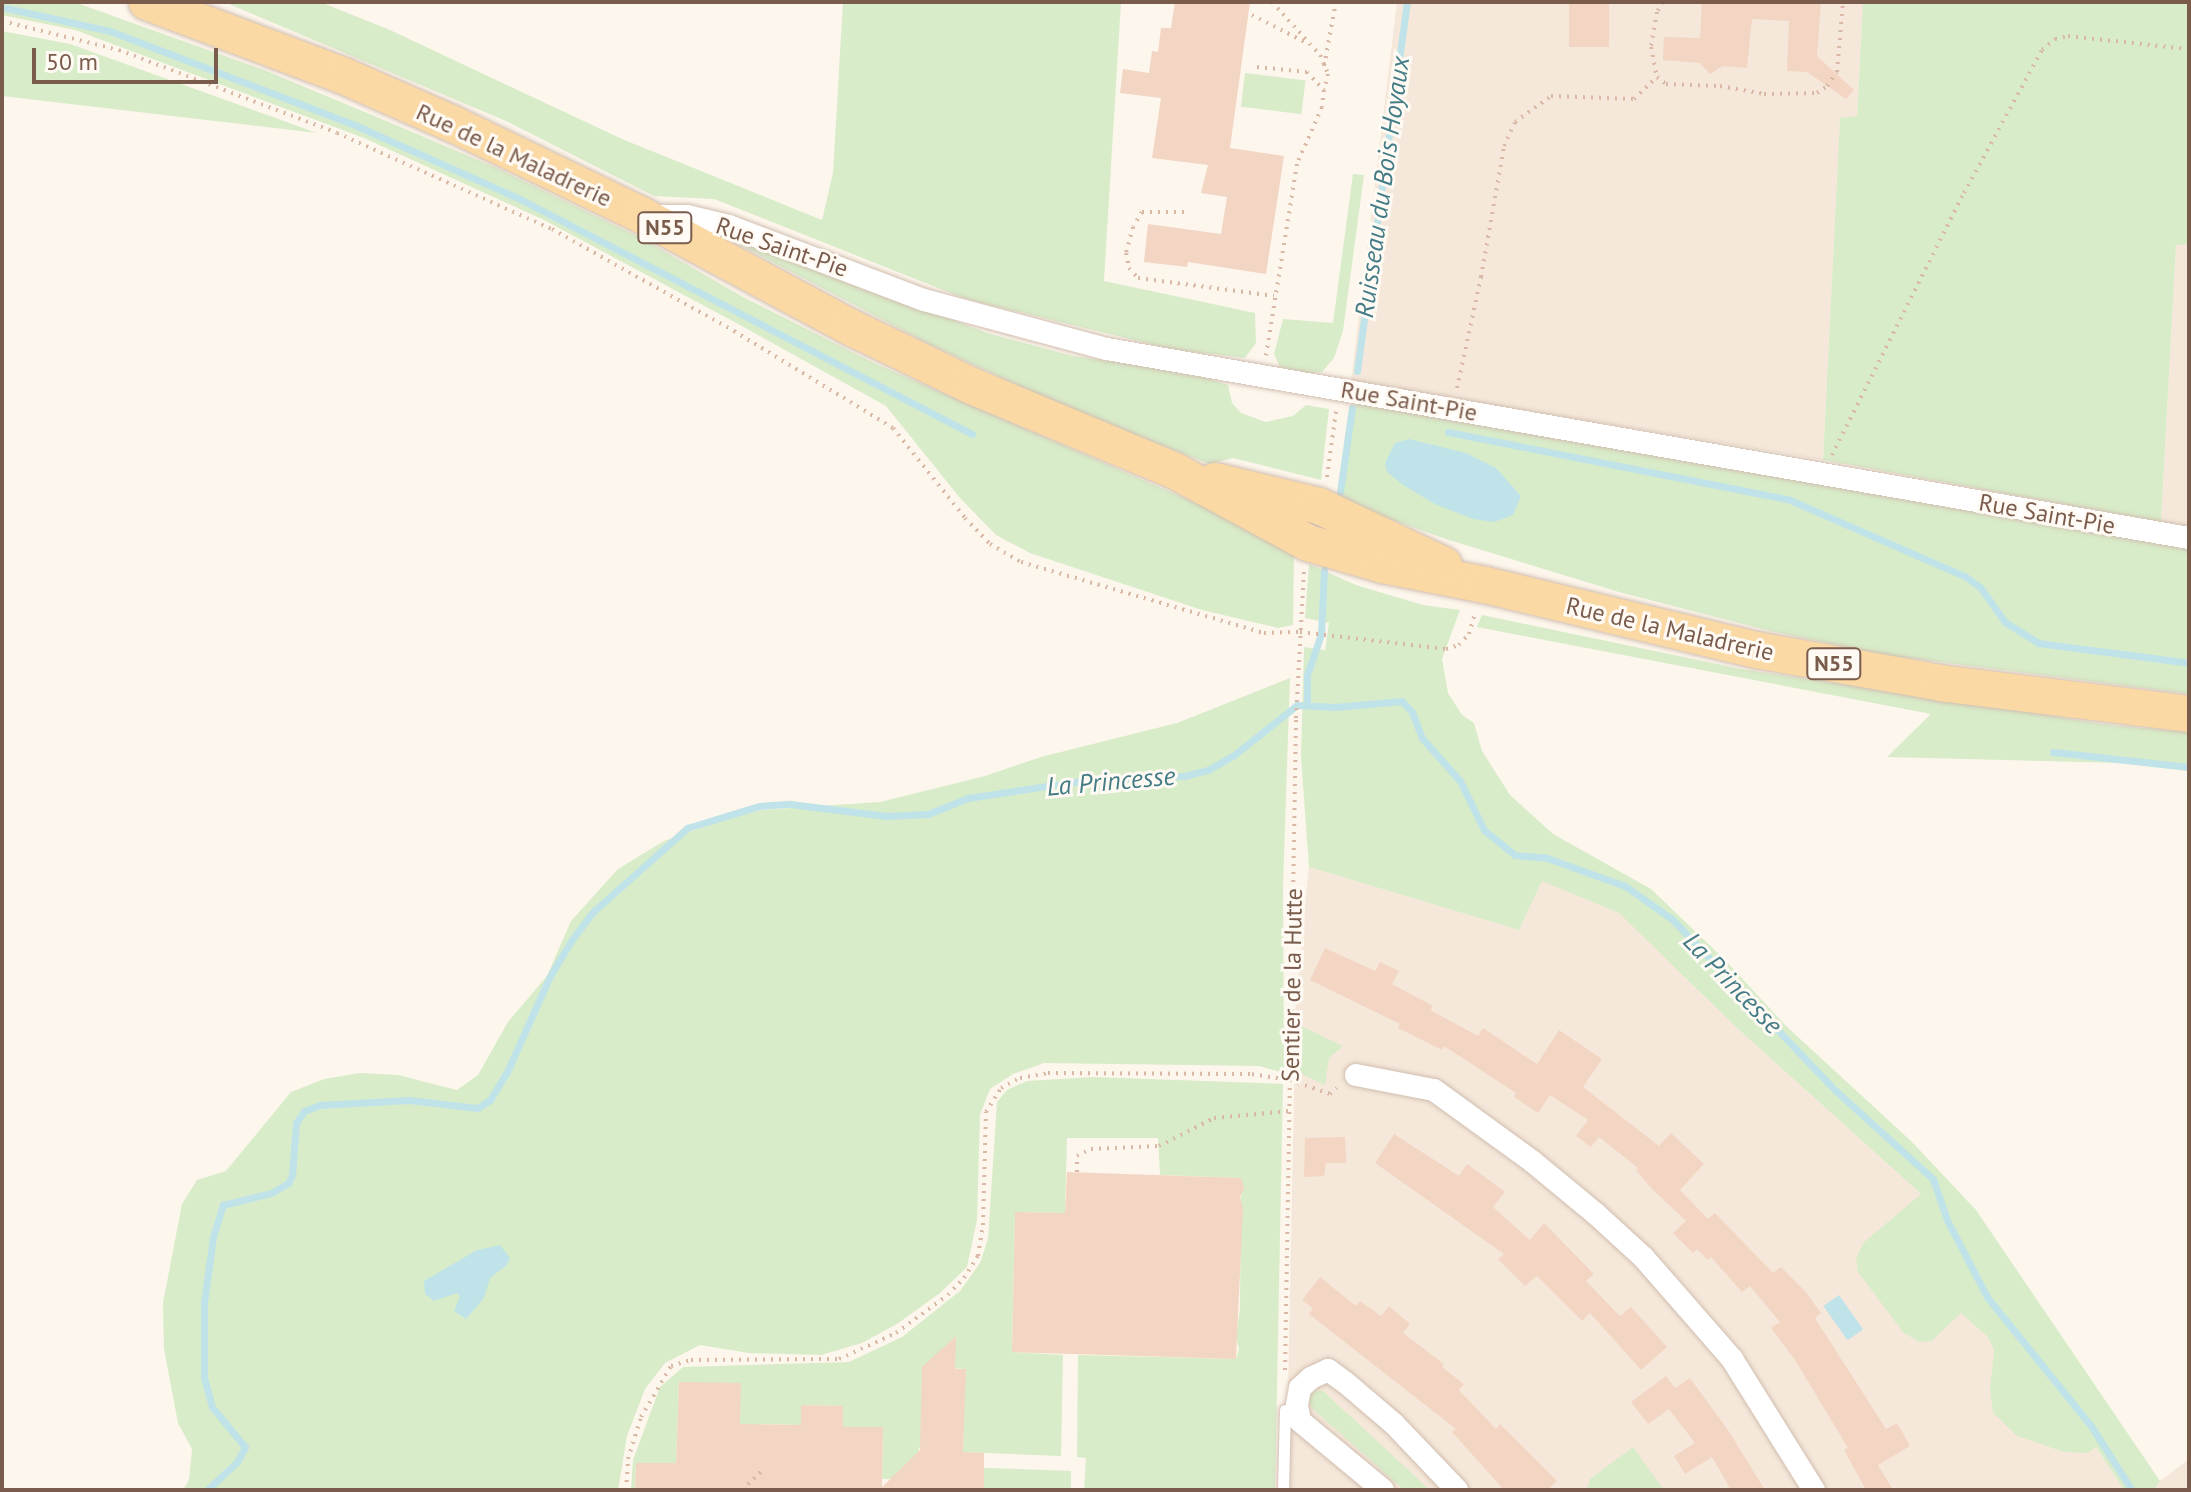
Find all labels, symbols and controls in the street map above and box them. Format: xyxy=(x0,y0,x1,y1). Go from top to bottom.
scale bar xyxy=(36,32,222,82)
text: 50 m xyxy=(46,46,98,77)
water label: Ruisseau du Bois Hoyaux xyxy=(1348,54,1416,320)
street label: Rue de la Maladrerie xyxy=(412,97,616,213)
road number: N55 xyxy=(637,210,693,246)
street label: Rue Saint-Pie xyxy=(712,211,852,283)
street label: Rue Saint-Pie xyxy=(1339,375,1479,427)
street label: Rue Saint-Pie xyxy=(1977,488,2117,540)
street label: Rue de la Maladrerie xyxy=(1563,591,1777,667)
road number: N55 xyxy=(1806,646,1862,682)
water label: La Princesse xyxy=(1045,760,1177,802)
street label: Sentier de la Hutte xyxy=(1276,888,1308,1082)
water label: La Princesse xyxy=(1677,926,1789,1040)

